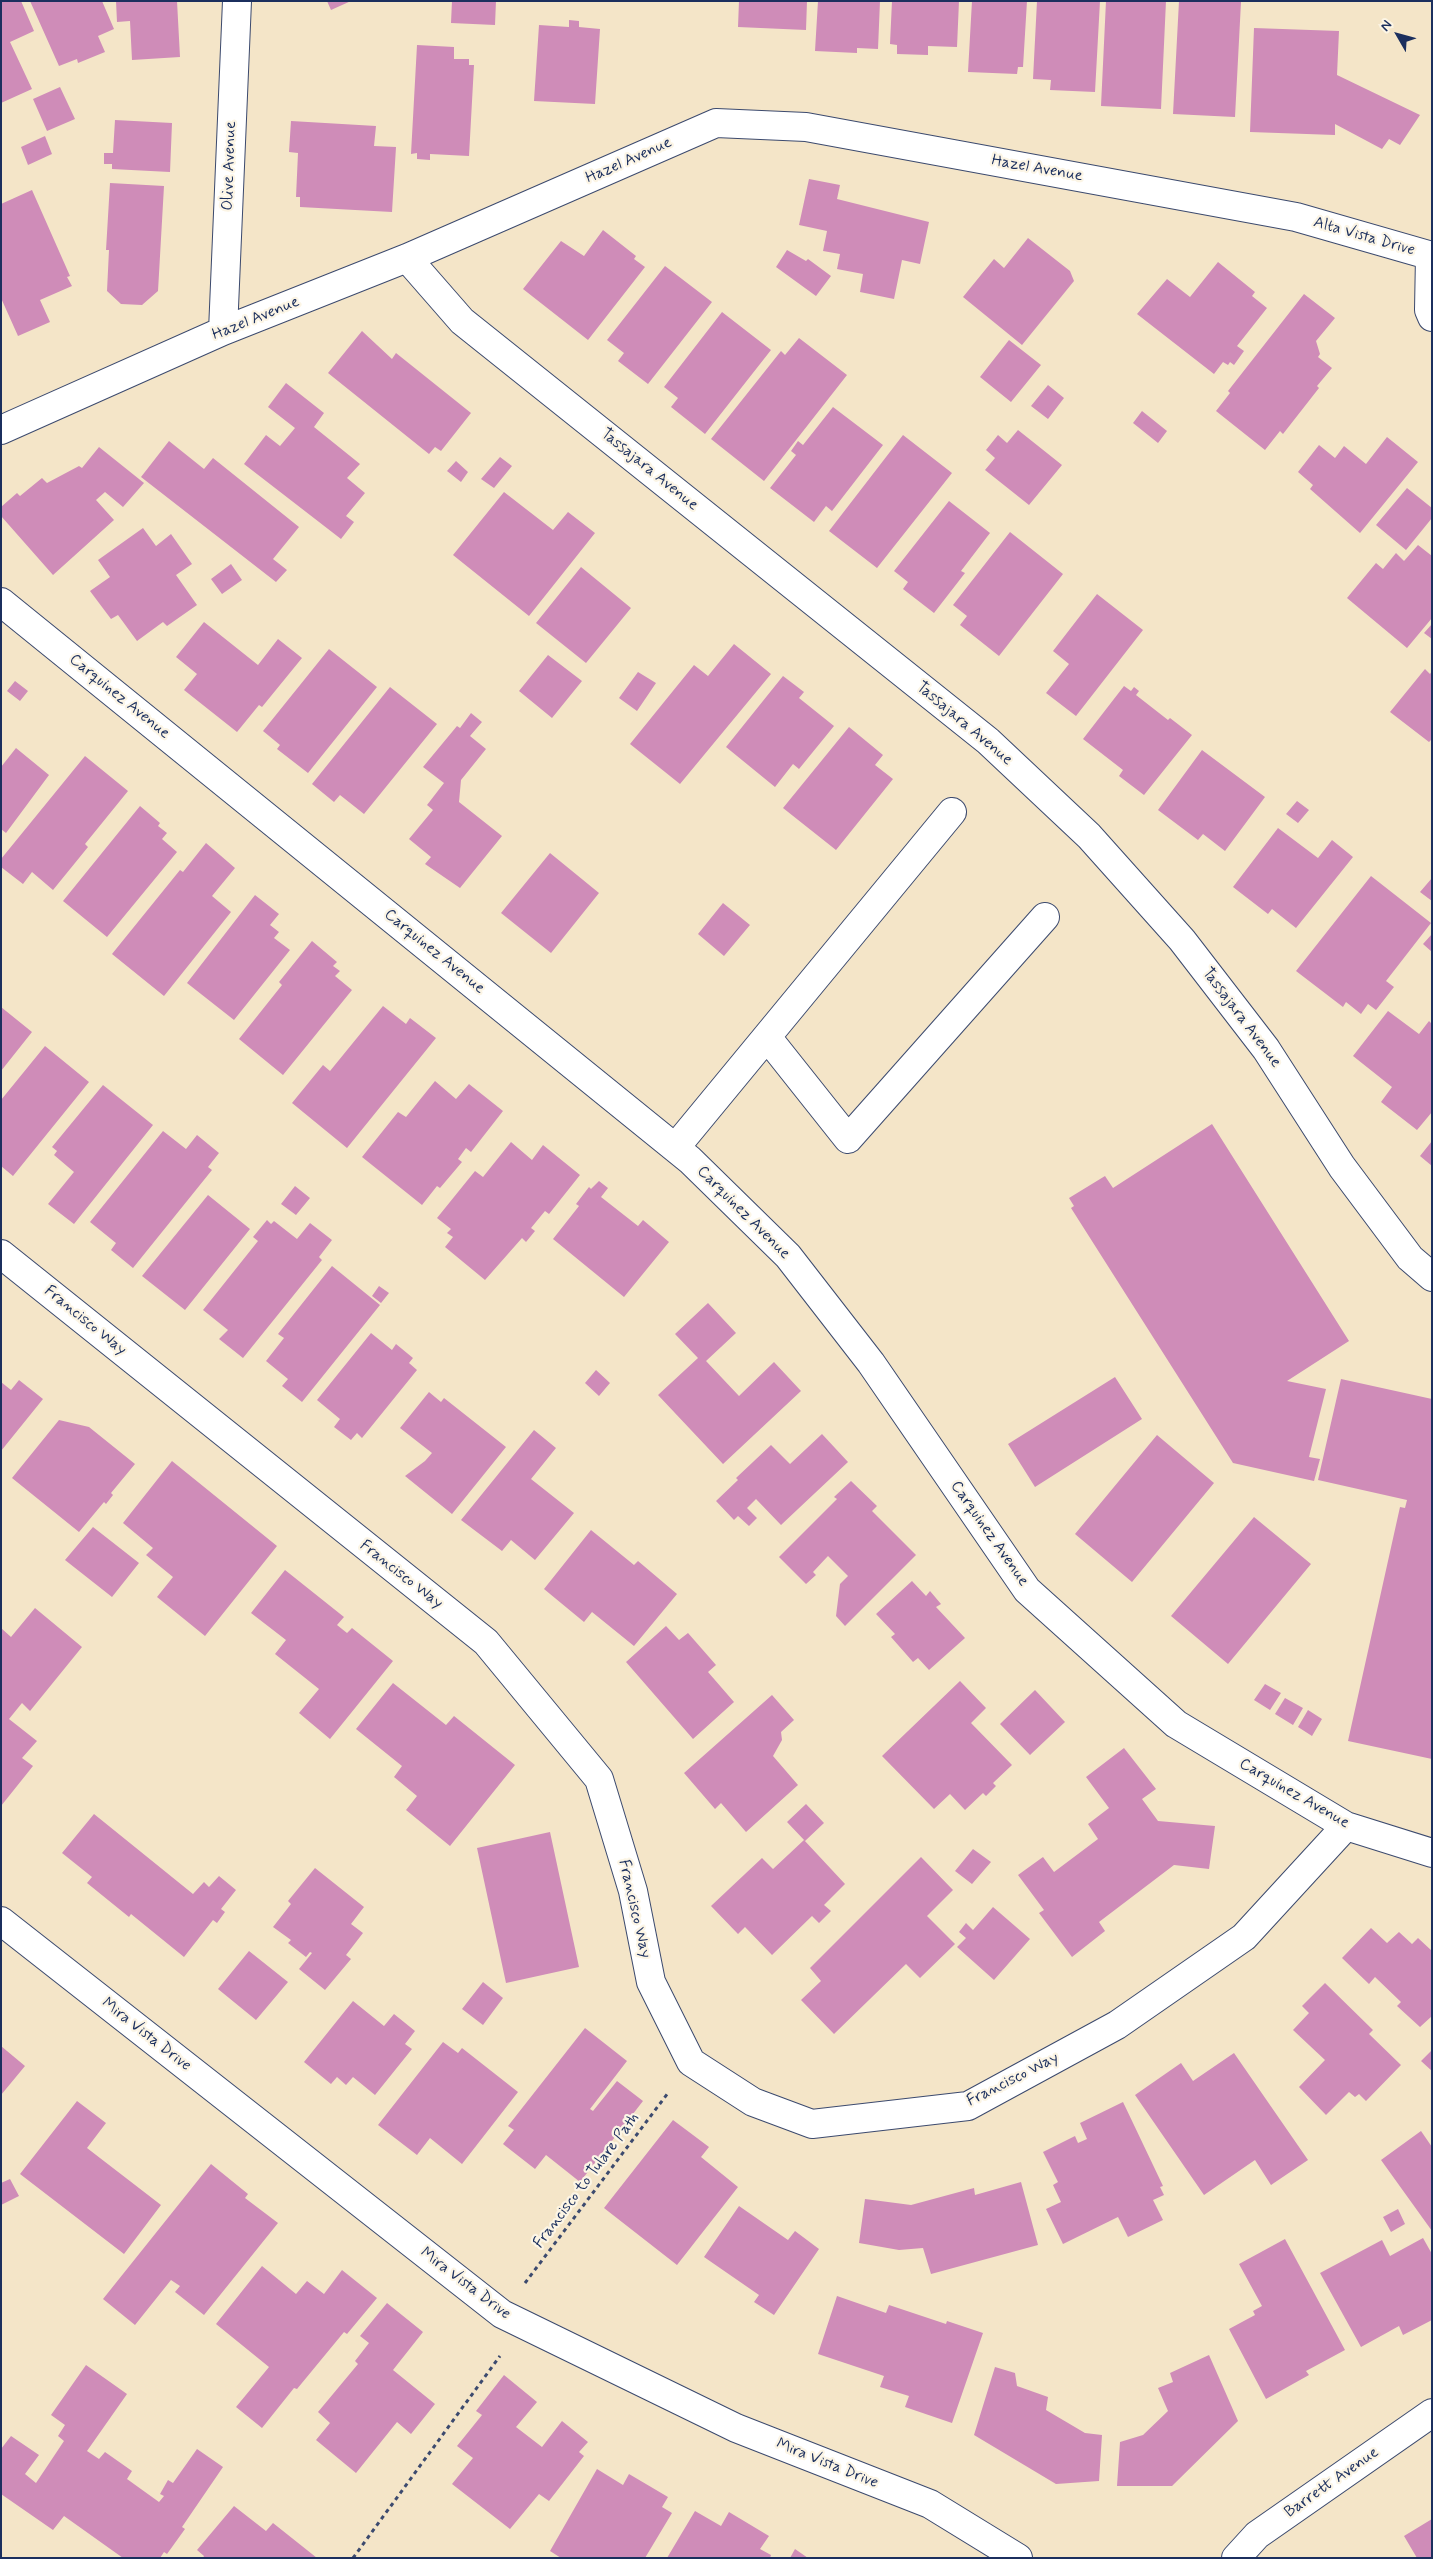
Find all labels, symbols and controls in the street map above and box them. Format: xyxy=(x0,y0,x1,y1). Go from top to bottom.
north arrow xyxy=(1373,10,1423,60)
text: N xyxy=(1376,17,1396,35)
street label: Olive Avenue xyxy=(219,121,241,211)
street label: Hazel Avenue xyxy=(583,133,675,189)
street label: Hazel Avenue xyxy=(990,152,1084,186)
street label: Alta Vista Drive xyxy=(1311,213,1417,261)
street label: Hazel Avenue xyxy=(210,293,302,345)
street label: Tassajara Avenue xyxy=(596,425,702,515)
street label: Carquinez Avenue xyxy=(65,651,173,743)
street label: Tassajara Avenue xyxy=(912,678,1016,770)
street label: Carquinez Avenue xyxy=(380,906,488,998)
street label: Tassajara Avenue xyxy=(1197,964,1285,1072)
street label: Carquinez Avenue xyxy=(692,1162,794,1264)
street label: Francisco Way xyxy=(40,1282,130,1360)
street label: Carquinez Avenue xyxy=(946,1478,1032,1590)
street label: Francisco Way xyxy=(355,1536,447,1614)
street label: Carquinez Avenue xyxy=(1235,1755,1353,1833)
street label: Francisco Way xyxy=(613,1858,655,1960)
street label: Mira Vista Drive xyxy=(97,1994,195,2076)
street label: Francisco Way xyxy=(964,2049,1062,2111)
street label: Francisco to Tulare Path xyxy=(530,2109,644,2253)
street label: Mira Vista Drive xyxy=(416,2244,514,2324)
street label: Mira Vista Drive xyxy=(773,2435,881,2493)
street label: Barrett Avenue xyxy=(1281,2443,1383,2523)

